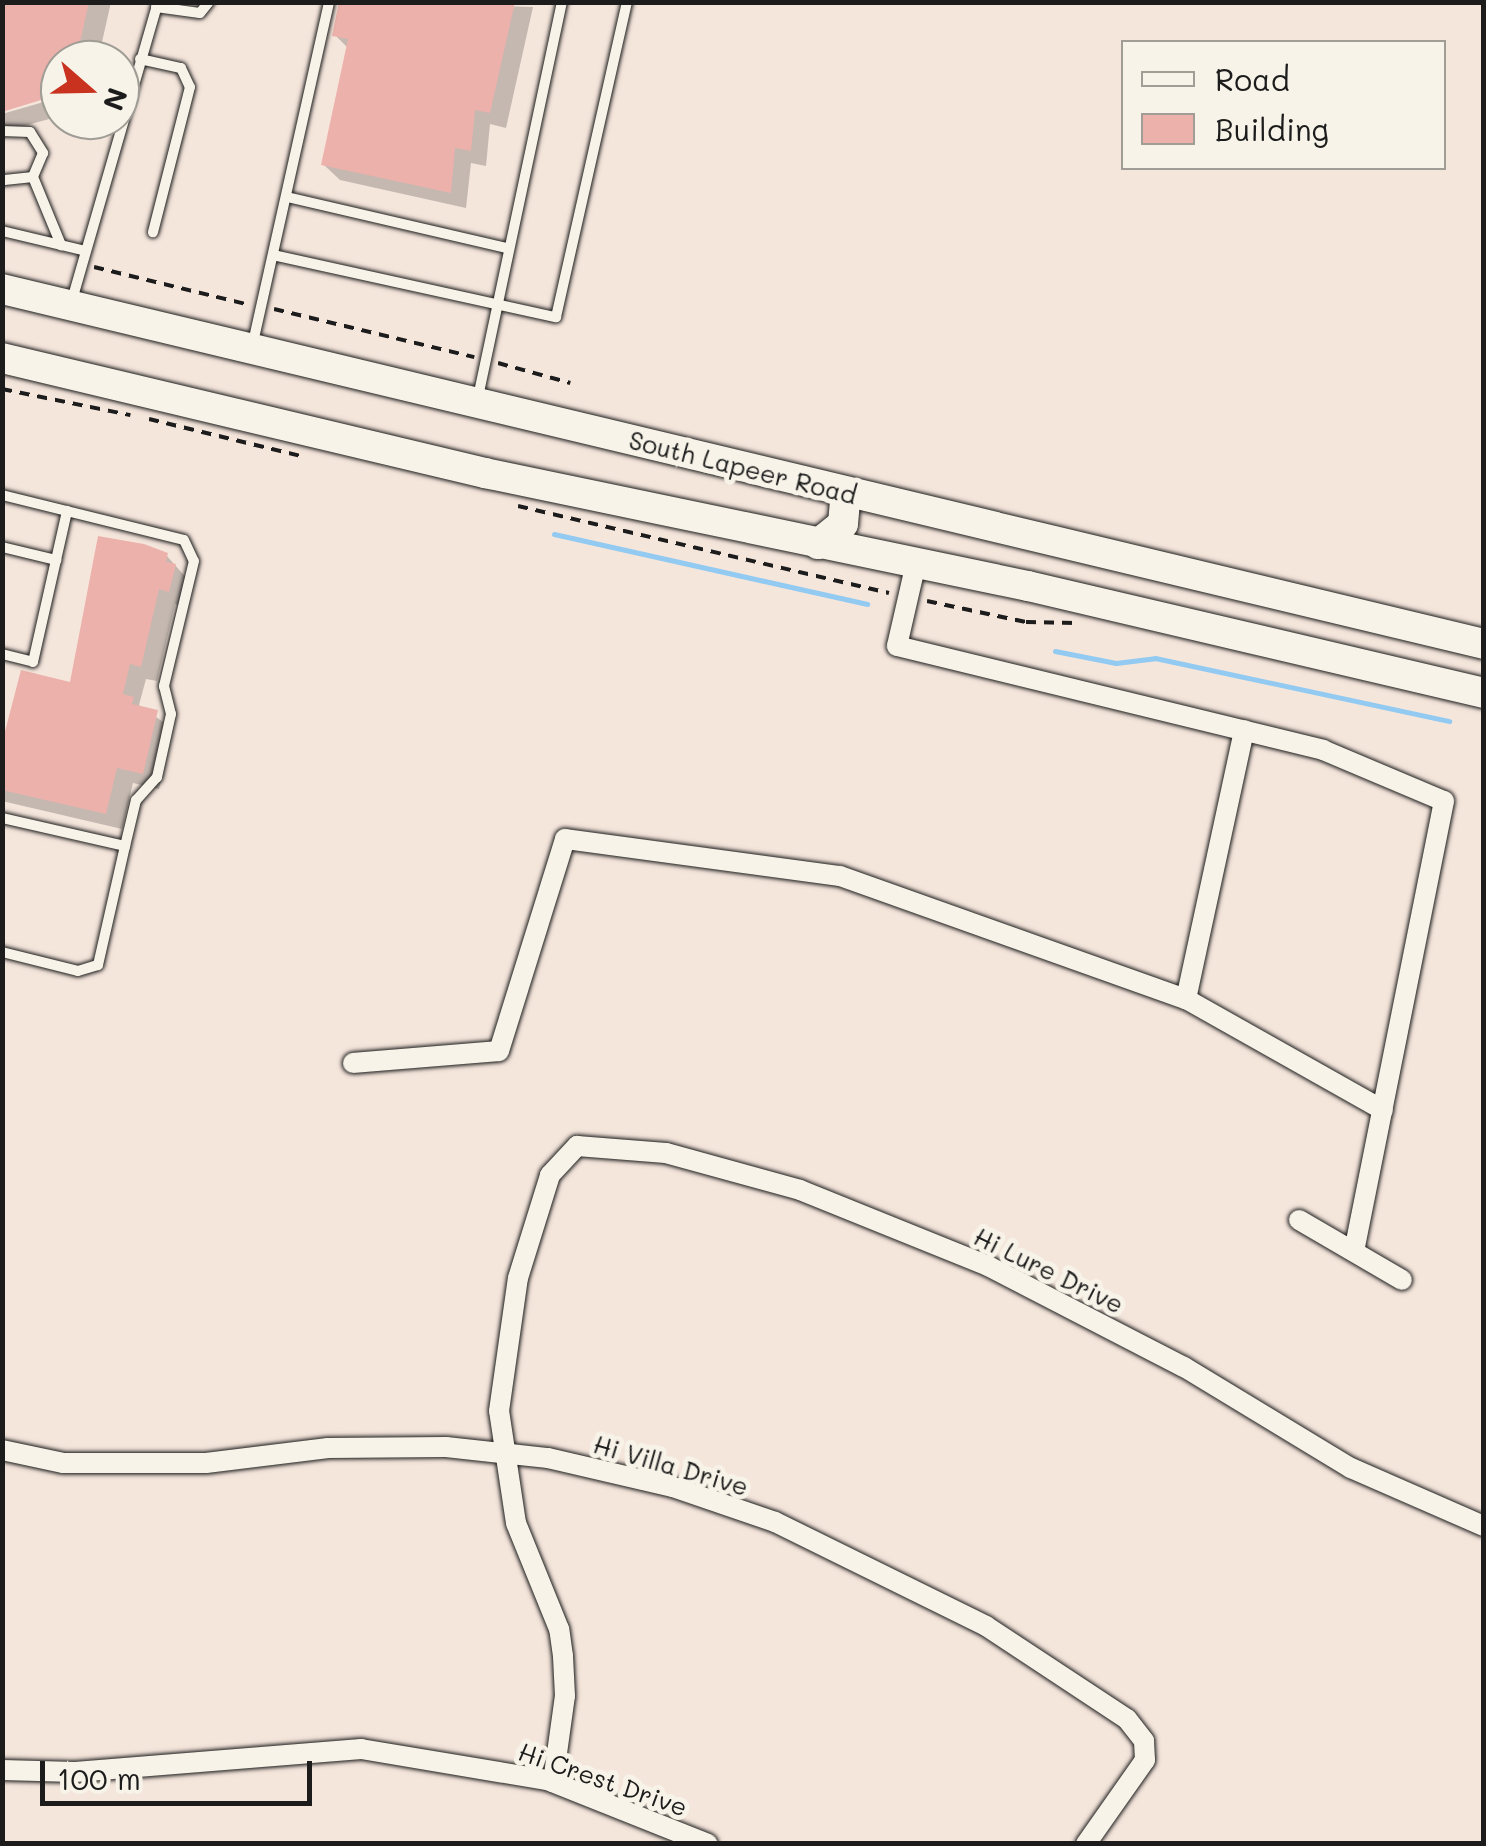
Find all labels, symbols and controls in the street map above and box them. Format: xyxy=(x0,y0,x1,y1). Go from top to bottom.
north arrow xyxy=(40,40,140,140)
legend xyxy=(1121,40,1446,170)
text: Road xyxy=(1215,59,1290,99)
text: N xyxy=(96,83,137,116)
text: Building xyxy=(1215,109,1329,149)
street label: South Lapeer Road xyxy=(626,424,860,510)
street label: Hi Lure Drive xyxy=(969,1221,1129,1319)
street label: Hi Villa Drive xyxy=(590,1429,752,1501)
street label: Hi Crest Drive xyxy=(515,1736,691,1822)
scale bar xyxy=(45,1741,318,1803)
text: 100 m xyxy=(57,1758,141,1798)

